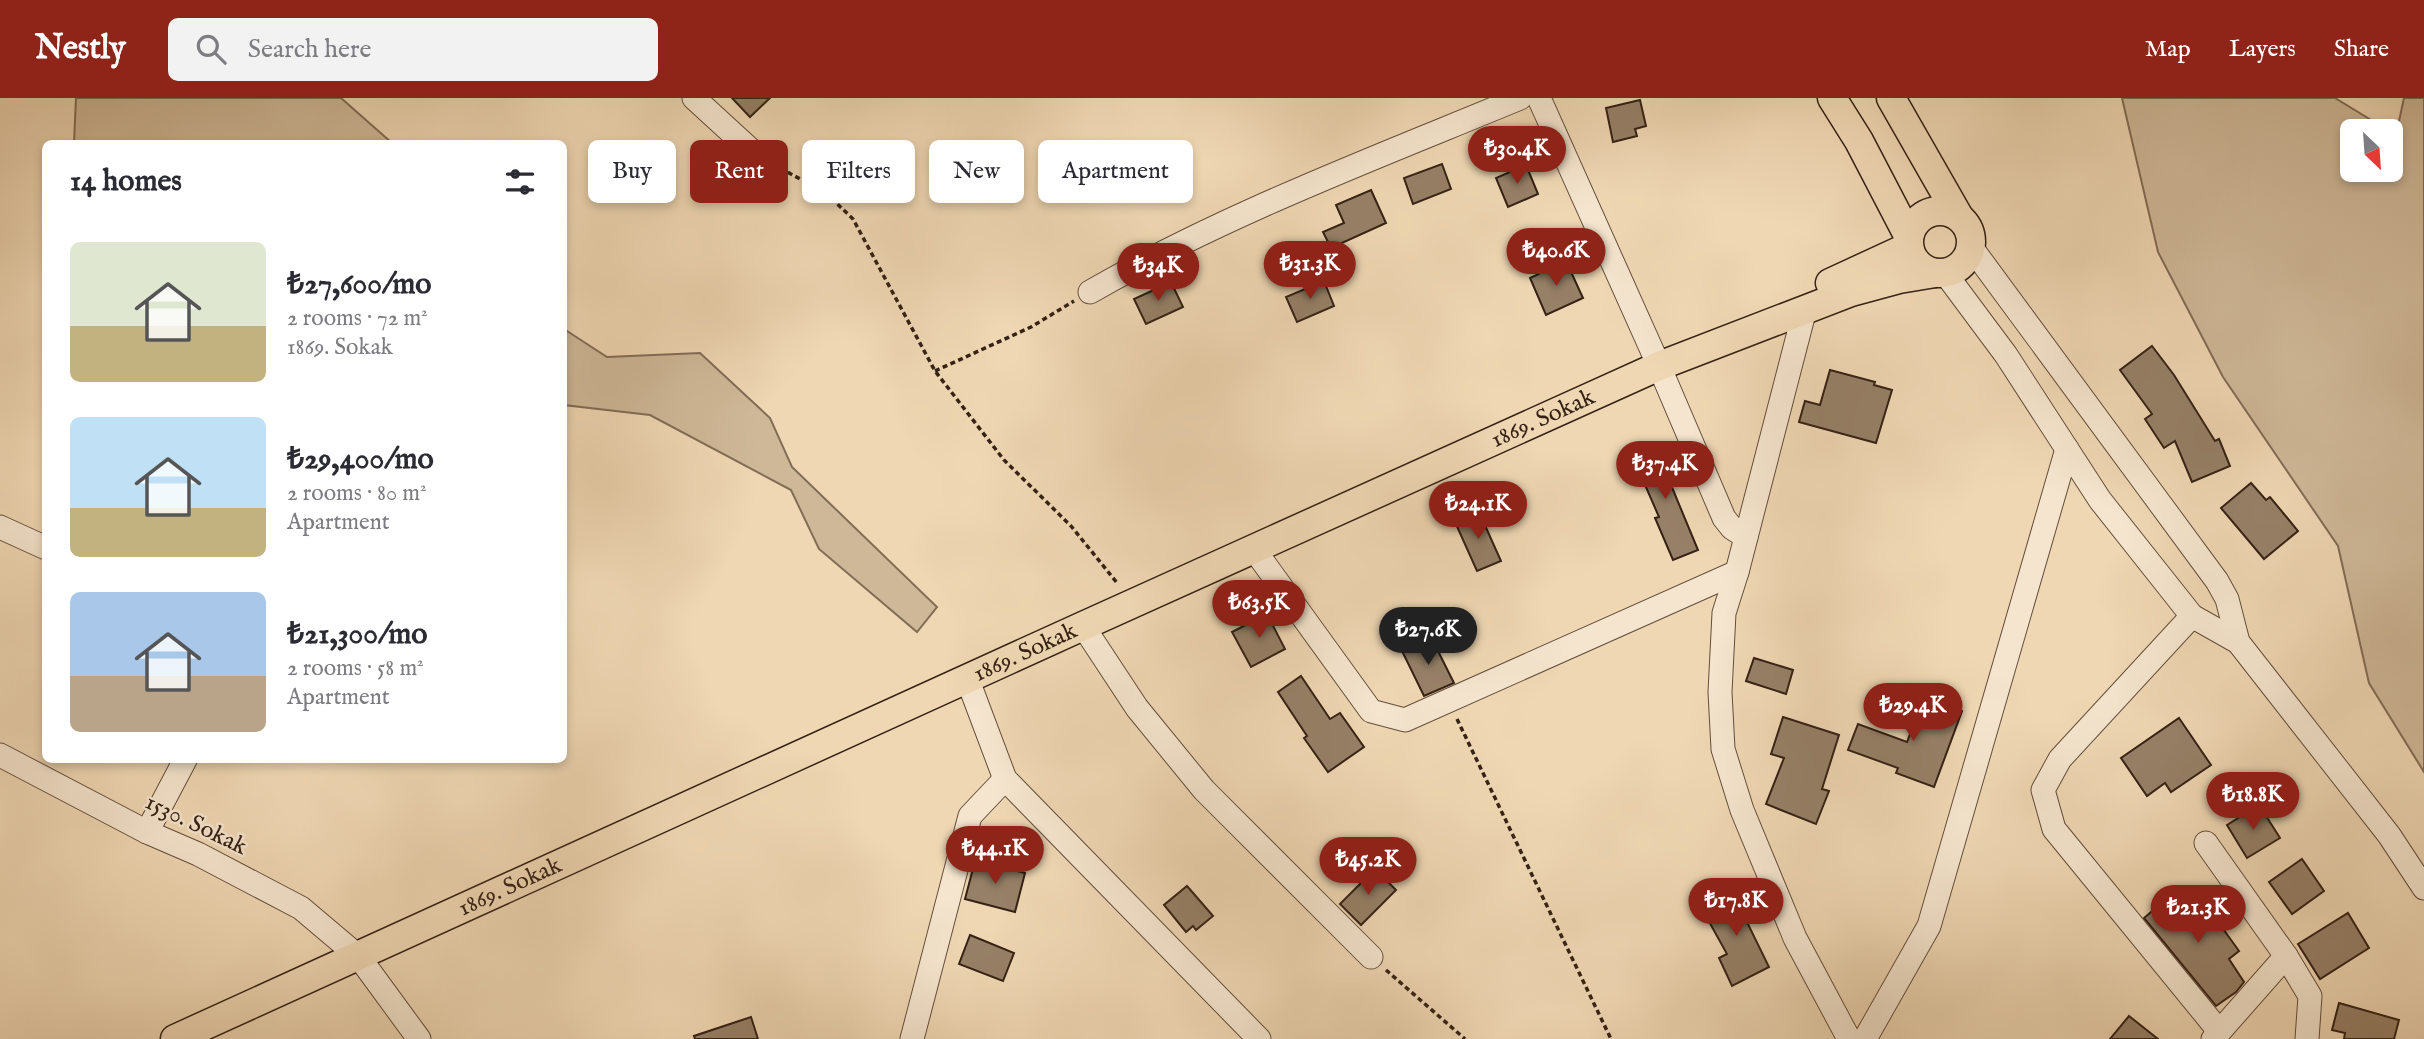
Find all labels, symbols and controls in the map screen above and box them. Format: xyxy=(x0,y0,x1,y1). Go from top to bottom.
search box xyxy=(168,18,658,81)
text: Nestly xyxy=(35,28,126,70)
icon: search xyxy=(192,30,230,68)
text: Search here xyxy=(248,33,372,66)
text: Map xyxy=(2145,34,2191,65)
text: Layers xyxy=(2229,34,2296,65)
text: Share xyxy=(2334,34,2389,65)
north arrow xyxy=(2340,119,2403,182)
map controls xyxy=(2340,119,2403,182)
pin: ₺30.4K xyxy=(1460,126,1574,186)
text: ₺30.4K xyxy=(1484,134,1550,163)
chip: Buy xyxy=(588,140,676,203)
chip: Rent xyxy=(690,140,788,203)
chip: Filters xyxy=(802,140,915,203)
chip: New xyxy=(929,140,1024,203)
chip: Apartment xyxy=(1038,140,1193,203)
text: 14 homes xyxy=(70,163,182,201)
icon: filters xyxy=(501,163,539,201)
pin: ₺40.6K xyxy=(1499,228,1613,288)
text: ₺40.6K xyxy=(1523,236,1590,265)
pin: ₺31.3K xyxy=(1253,242,1367,301)
pin: ₺34K xyxy=(1117,244,1199,303)
text: ₺31.3K xyxy=(1280,249,1340,278)
text: ₺34K xyxy=(1133,251,1183,280)
text: ₺27,600/mo xyxy=(287,266,432,304)
icon: home xyxy=(126,270,210,354)
text: 2 rooms · 72 m² xyxy=(287,304,428,333)
text: 1869. Sokak xyxy=(287,333,393,362)
street label: 1869. Sokak xyxy=(1486,382,1600,455)
text: ₺29,400/mo xyxy=(287,441,434,479)
pin: ₺37.4K xyxy=(1608,442,1722,501)
icon: home xyxy=(126,445,210,529)
text: ₺37.4K xyxy=(1632,449,1698,478)
text: 2 rooms · 80 m² xyxy=(287,479,427,508)
pin: ₺24.1K xyxy=(1421,482,1535,541)
text: ₺24.1K xyxy=(1445,489,1511,518)
text: Apartment xyxy=(287,508,390,537)
pin: ₺63.5K xyxy=(1202,580,1316,640)
text: ₺63.5K xyxy=(1228,588,1290,617)
pin: ₺27.6K xyxy=(1371,608,1485,667)
street label: 1869. Sokak xyxy=(968,615,1082,689)
text: ₺27.6K xyxy=(1395,615,1461,644)
text: ₺21,300/mo xyxy=(287,616,428,654)
icon: home xyxy=(126,620,210,704)
text: 2 rooms · 58 m² xyxy=(287,654,424,683)
text: Apartment xyxy=(287,683,390,712)
pin: ₺29.4K xyxy=(1856,684,1970,743)
text: ₺29.4K xyxy=(1880,691,1947,720)
pin: ₺18.8K xyxy=(2196,772,2310,832)
text: ₺18.8K xyxy=(2222,780,2284,809)
street label: 1530. Sokak xyxy=(140,787,252,863)
pin: ₺44.1K xyxy=(938,826,1052,886)
text: ₺44.1K xyxy=(962,834,1028,863)
pin: ₺45.2K xyxy=(1311,838,1425,897)
text: ₺45.2K xyxy=(1335,845,1401,874)
street label: 1869. Sokak xyxy=(453,850,567,924)
pin: ₺17.8K xyxy=(1679,878,1793,938)
text: ₺17.8K xyxy=(1704,886,1768,915)
pin: ₺21.3K xyxy=(2141,886,2255,945)
text: ₺21.3K xyxy=(2167,893,2229,922)

